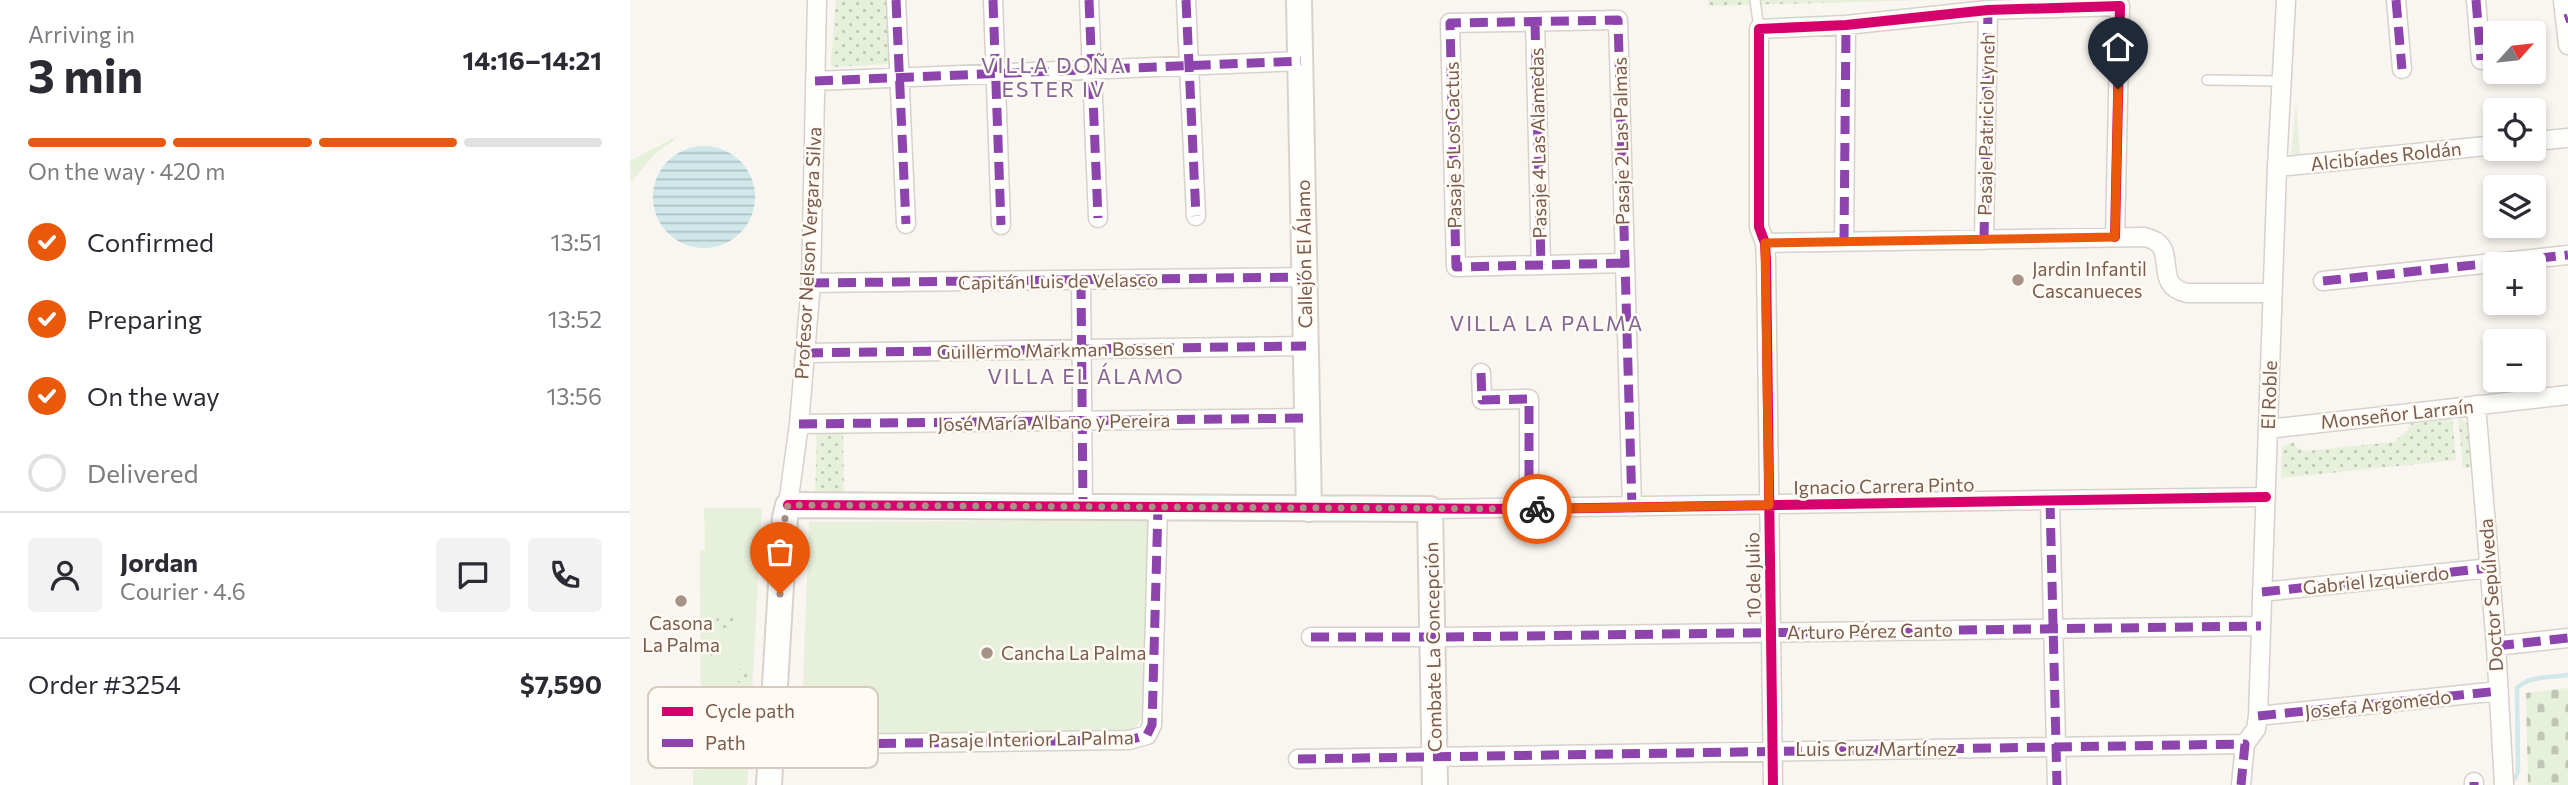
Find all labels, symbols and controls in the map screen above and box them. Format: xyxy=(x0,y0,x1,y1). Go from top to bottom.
pin xyxy=(2088,17,2148,89)
text: Arriving in xyxy=(28,20,135,48)
north arrow xyxy=(2483,21,2546,84)
map controls xyxy=(2483,21,2546,392)
icon: home xyxy=(2099,28,2137,66)
street label: Pasaje Patricio Lynch xyxy=(1972,34,1999,216)
text: 14:16–14:21 xyxy=(462,44,602,75)
text: 3 min xyxy=(28,46,143,102)
street label: Pasaje 4 Las Alamedas xyxy=(1524,47,1551,239)
district label: VILLA DOÑA ESTER IV xyxy=(981,52,1127,101)
street label: Pasaje 2 Las Palmas xyxy=(1608,57,1633,225)
street label: Pasaje 5 Los Cactus xyxy=(1440,61,1465,229)
button: locate xyxy=(2483,98,2546,161)
street label: Profesor Nelson Vergara Silva xyxy=(789,126,826,380)
street label: Alcibíades Roldán xyxy=(2309,136,2463,175)
text: On the way · 420 m xyxy=(28,157,225,185)
button: layers xyxy=(2483,175,2546,238)
street label: Callejón El Álamo xyxy=(1291,179,1316,329)
icon: check xyxy=(28,223,66,261)
text: Confirmed xyxy=(87,226,214,257)
text: 13:51 xyxy=(551,228,602,256)
button: + xyxy=(2483,252,2546,315)
place label: Jardin Infantil Cascanueces xyxy=(2032,257,2147,302)
street label: Capitán Luis de Velasco xyxy=(958,267,1158,294)
marker: Jardin Infantil Cascanueces xyxy=(2010,272,2026,288)
icon: check xyxy=(28,300,66,338)
text: Preparing xyxy=(87,303,202,334)
text: 13:52 xyxy=(548,305,602,333)
district label: VILLA LA PALMA xyxy=(1450,310,1644,335)
button: − xyxy=(2483,329,2546,392)
street label: Guillermo Markman Bossen xyxy=(936,336,1174,363)
street label: El Roble xyxy=(2256,360,2281,430)
district label: VILLA EL ÁLAMO xyxy=(987,363,1185,388)
icon: check xyxy=(28,377,66,415)
text: On the way xyxy=(87,380,220,411)
text: 13:56 xyxy=(546,382,602,410)
street label: Monseñor Larraín xyxy=(2319,394,2475,433)
street label: José María Albano y Pereira xyxy=(938,408,1170,435)
text: Delivered xyxy=(87,457,198,488)
street label: Ignacio Carrera Pinto xyxy=(1793,472,1975,499)
courier xyxy=(1502,474,1572,544)
icon: bike xyxy=(1518,490,1556,528)
street label: Doctor Sepúlveda xyxy=(2474,518,2507,672)
pin xyxy=(750,522,810,594)
street label: 10 de Julio xyxy=(1740,532,1765,618)
icon: bag xyxy=(761,533,799,571)
button: person xyxy=(28,538,102,612)
button: chat xyxy=(436,538,510,612)
button: phone xyxy=(528,538,602,612)
street label: Combate La Concepción xyxy=(1419,542,1446,752)
text: Jordan xyxy=(120,546,198,577)
street label: Gabriel Izquierdo xyxy=(2302,560,2450,599)
text: Courier · 4.6 xyxy=(120,577,246,605)
marker: Casona La Palma xyxy=(673,593,689,609)
place label: Casona La Palma xyxy=(642,611,720,656)
street label: Arturo Pérez Canto xyxy=(1787,618,1953,643)
place label: Cancha La Palma xyxy=(1001,641,1146,664)
marker: Cancha La Palma xyxy=(979,645,995,661)
text: Order #3254 xyxy=(28,668,181,699)
text: $7,590 xyxy=(520,668,602,699)
street label: Josefa Argomedo xyxy=(2304,684,2452,723)
legend xyxy=(648,687,878,768)
text: Cycle path xyxy=(705,699,795,722)
street label: Pasaje Interior La Palma xyxy=(928,725,1134,752)
text: Path xyxy=(705,731,746,754)
street label: Luis Cruz Martínez xyxy=(1795,737,1957,760)

